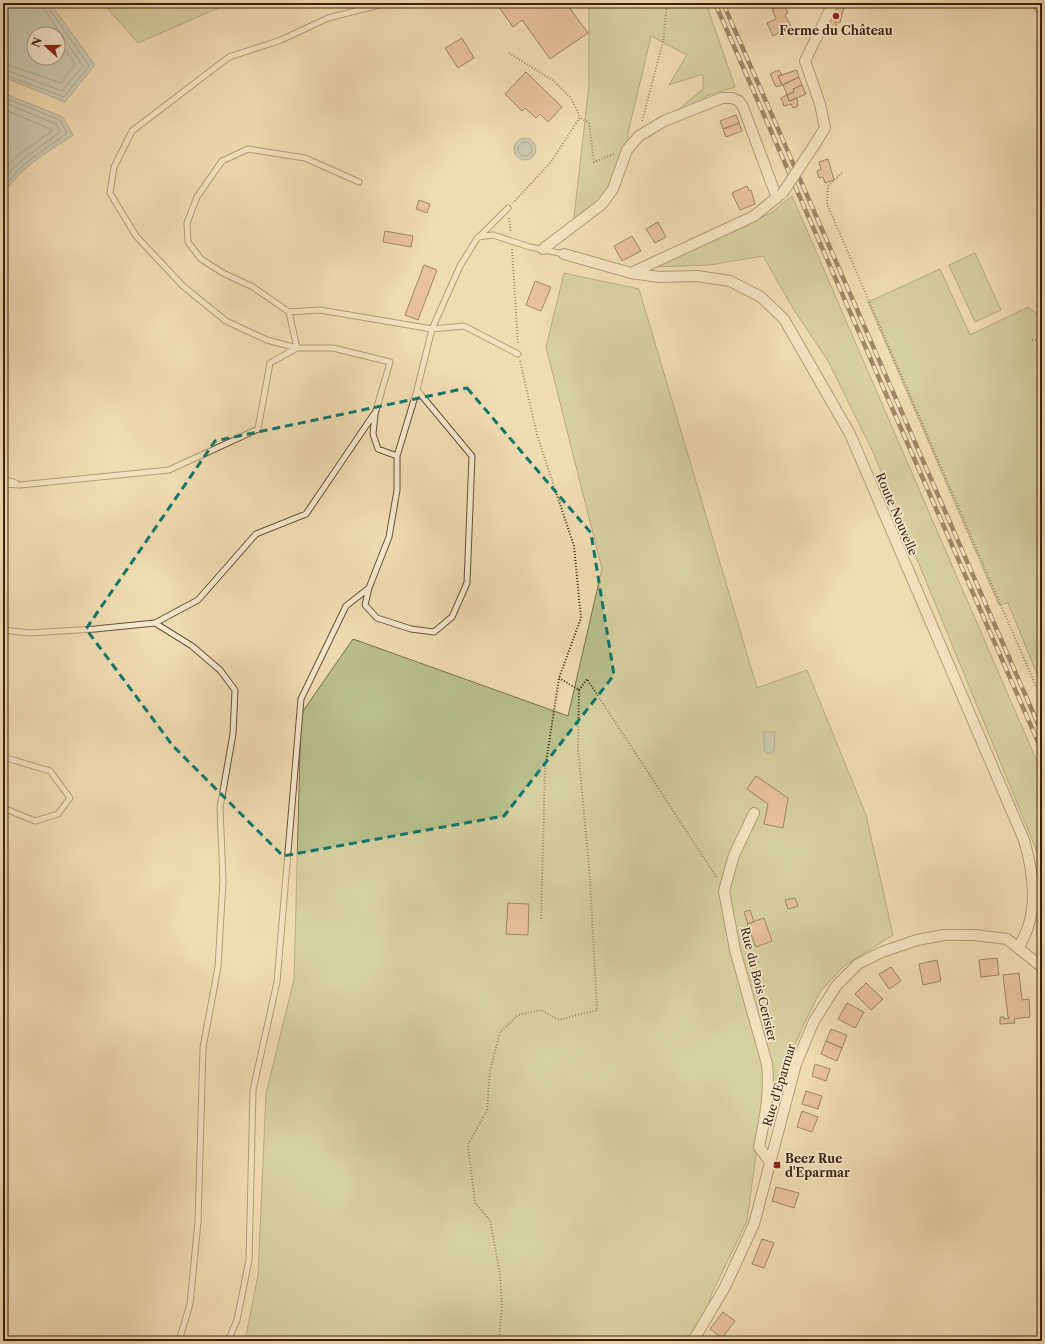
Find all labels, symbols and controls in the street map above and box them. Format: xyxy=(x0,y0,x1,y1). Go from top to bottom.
marker: Ferme du Château xyxy=(831,11,841,21)
place label: Ferme du Château xyxy=(779,23,893,38)
north arrow xyxy=(26,26,66,66)
text: N xyxy=(28,35,45,49)
street label: Route Nouvelle xyxy=(873,470,921,558)
street label: Rue du Bois Cerisier xyxy=(738,925,780,1043)
street label: Rue d'Eparmar xyxy=(759,1042,799,1128)
place label: Beez Rue d'Eparmar xyxy=(785,1151,850,1180)
marker: Beez Rue d'Eparmar xyxy=(772,1160,782,1170)

